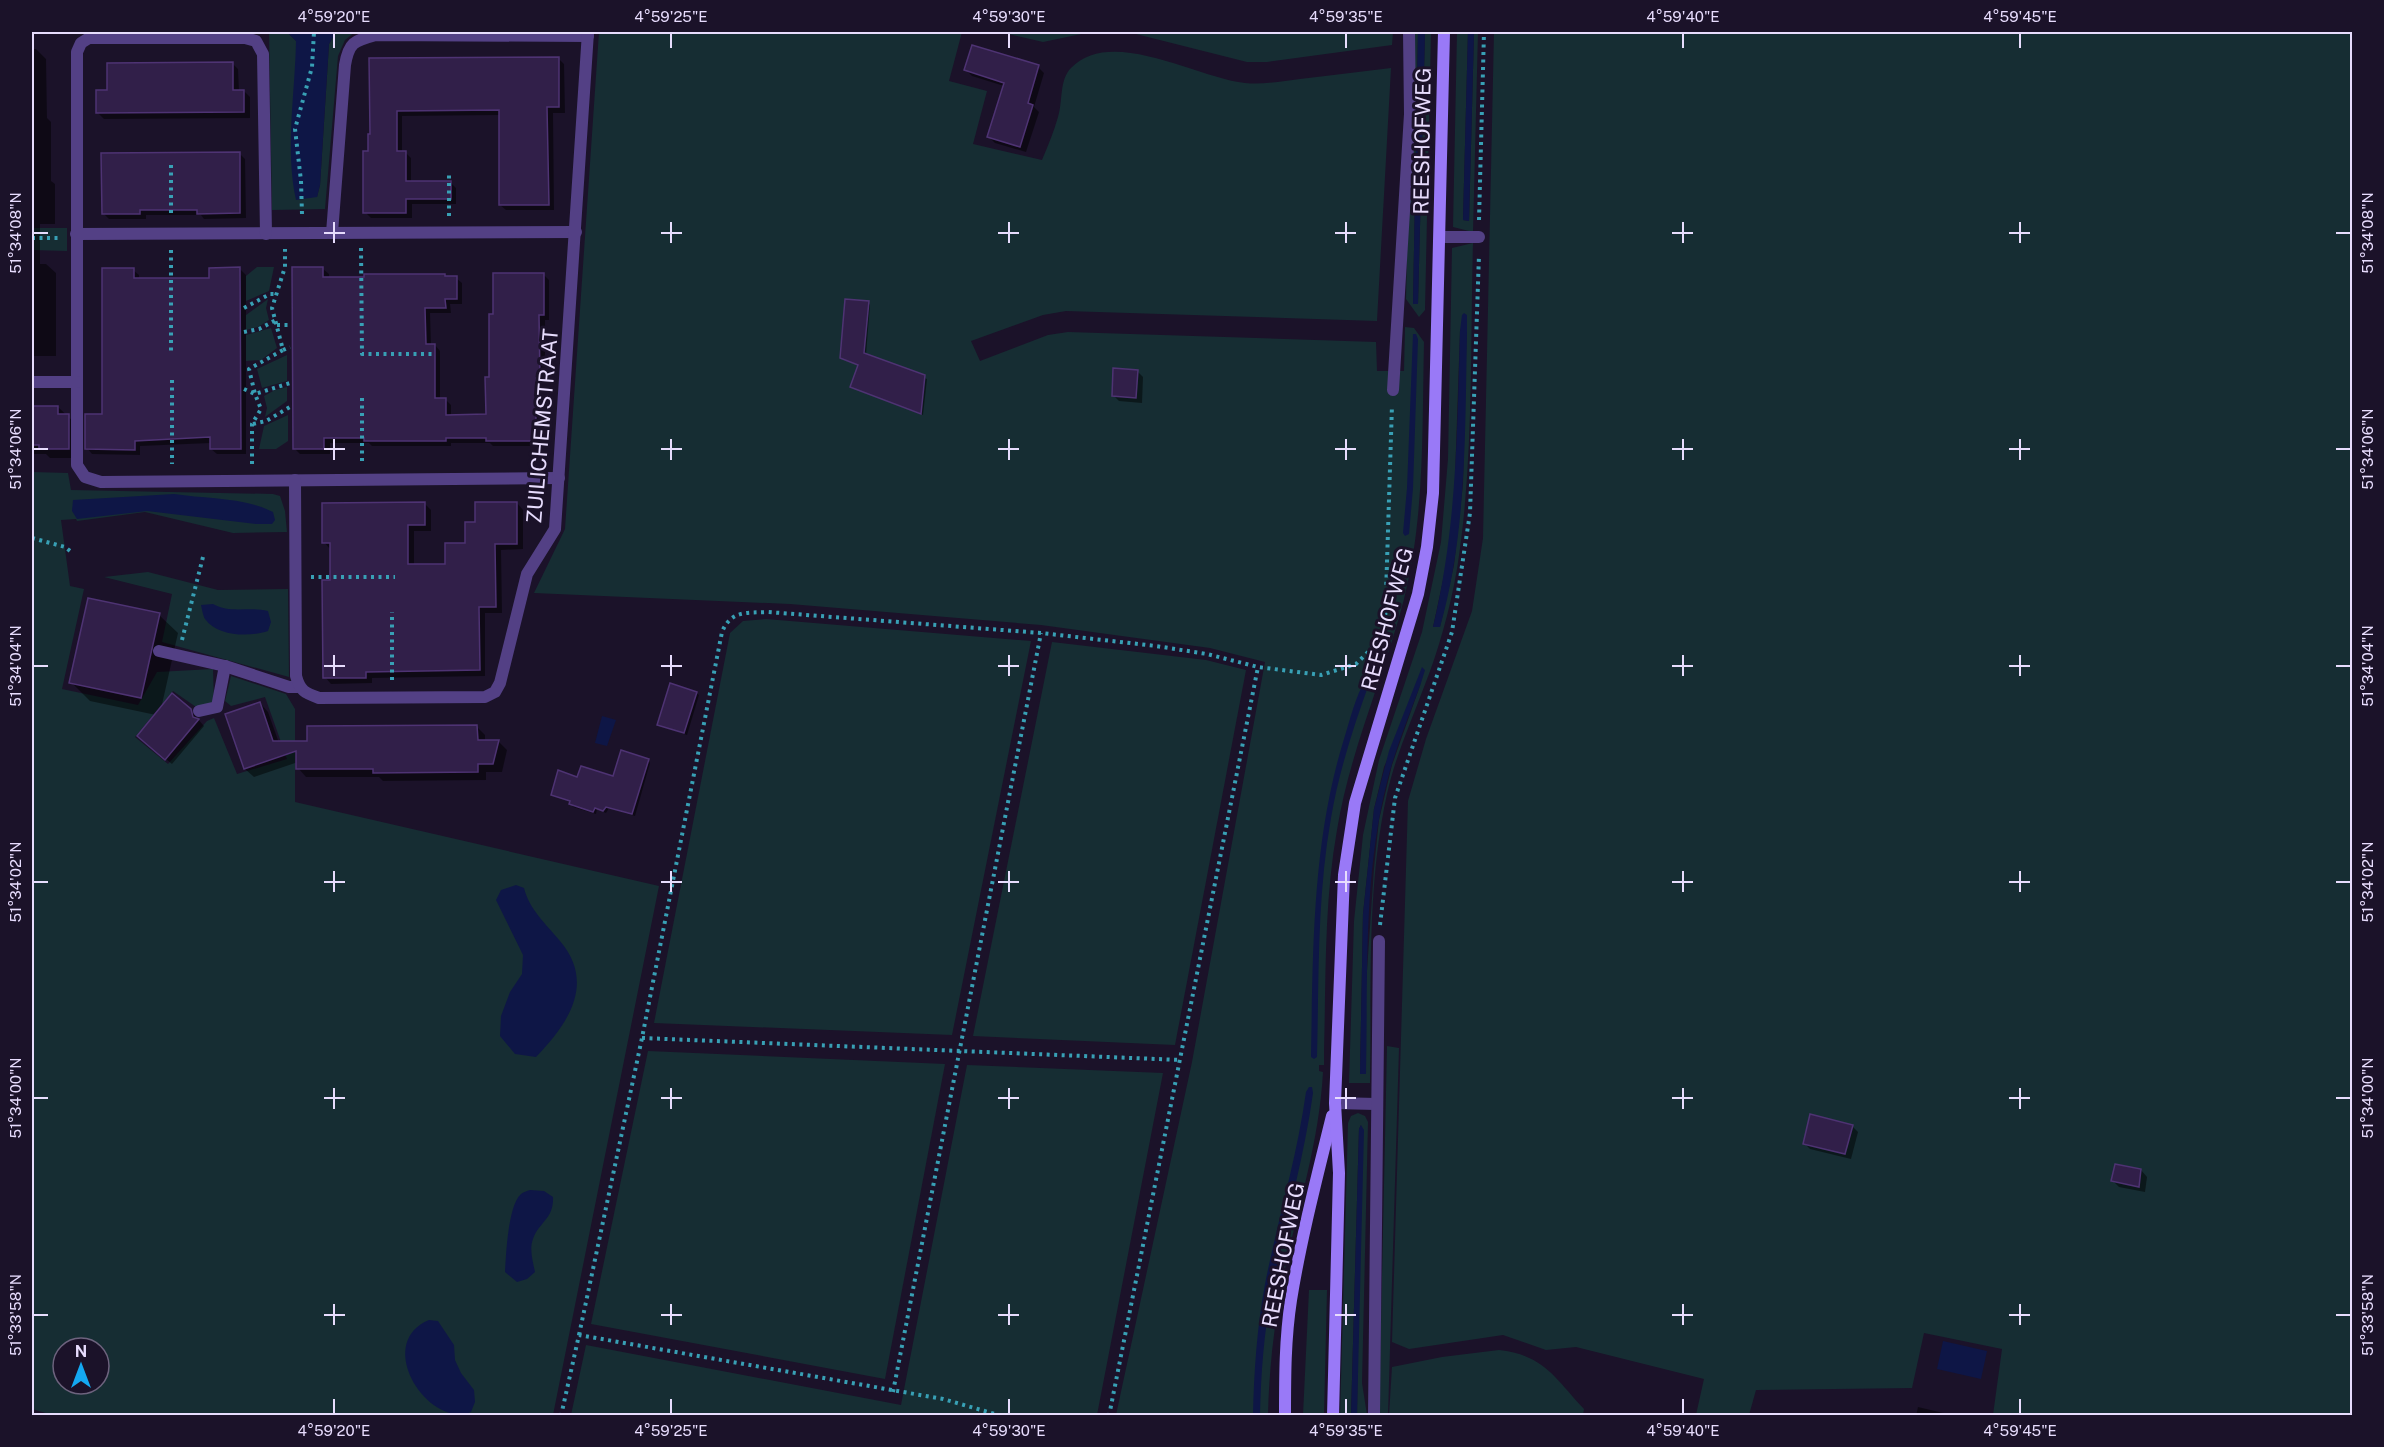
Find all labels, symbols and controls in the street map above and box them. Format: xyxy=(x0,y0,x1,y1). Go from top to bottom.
text: 4°59'20"E xyxy=(298,8,370,25)
text: 4°59'25"E xyxy=(634,8,708,25)
text: 4°59'30"E xyxy=(972,8,1046,25)
text: 4°59'35"E xyxy=(1309,8,1383,25)
text: 4°59'40"E xyxy=(1646,8,1720,25)
text: 4°59'45"E xyxy=(1983,8,2057,25)
street label: REESHOFWEG xyxy=(1408,67,1436,215)
text: 51°34'08"N xyxy=(7,192,24,274)
text: 51°34'08"N xyxy=(2359,192,2376,274)
street label: ZUILICHEMSTRAAT xyxy=(521,328,563,524)
text: 51°34'06"N xyxy=(7,408,24,490)
text: 51°34'06"N xyxy=(2359,408,2376,490)
street label: REESHOFWEG xyxy=(1356,545,1418,693)
text: 51°34'04"N xyxy=(7,625,24,707)
text: 51°34'04"N xyxy=(2359,625,2376,707)
text: 51°34'02"N xyxy=(7,841,24,923)
text: 51°34'02"N xyxy=(2359,841,2376,923)
text: 51°34'00"N xyxy=(7,1057,24,1139)
text: 51°34'00"N xyxy=(2359,1057,2376,1139)
street label: REESHOFWEG xyxy=(1257,1180,1309,1330)
text: 51°33'58"N xyxy=(7,1274,24,1356)
text: 51°33'58"N xyxy=(2359,1274,2376,1356)
north arrow xyxy=(51,1336,111,1396)
text: N xyxy=(75,1342,87,1361)
text: 4°59'20"E xyxy=(298,1422,370,1439)
text: 4°59'25"E xyxy=(634,1422,708,1439)
text: 4°59'30"E xyxy=(972,1422,1046,1439)
text: 4°59'35"E xyxy=(1309,1422,1383,1439)
text: 4°59'40"E xyxy=(1646,1422,1720,1439)
text: 4°59'45"E xyxy=(1983,1422,2057,1439)

